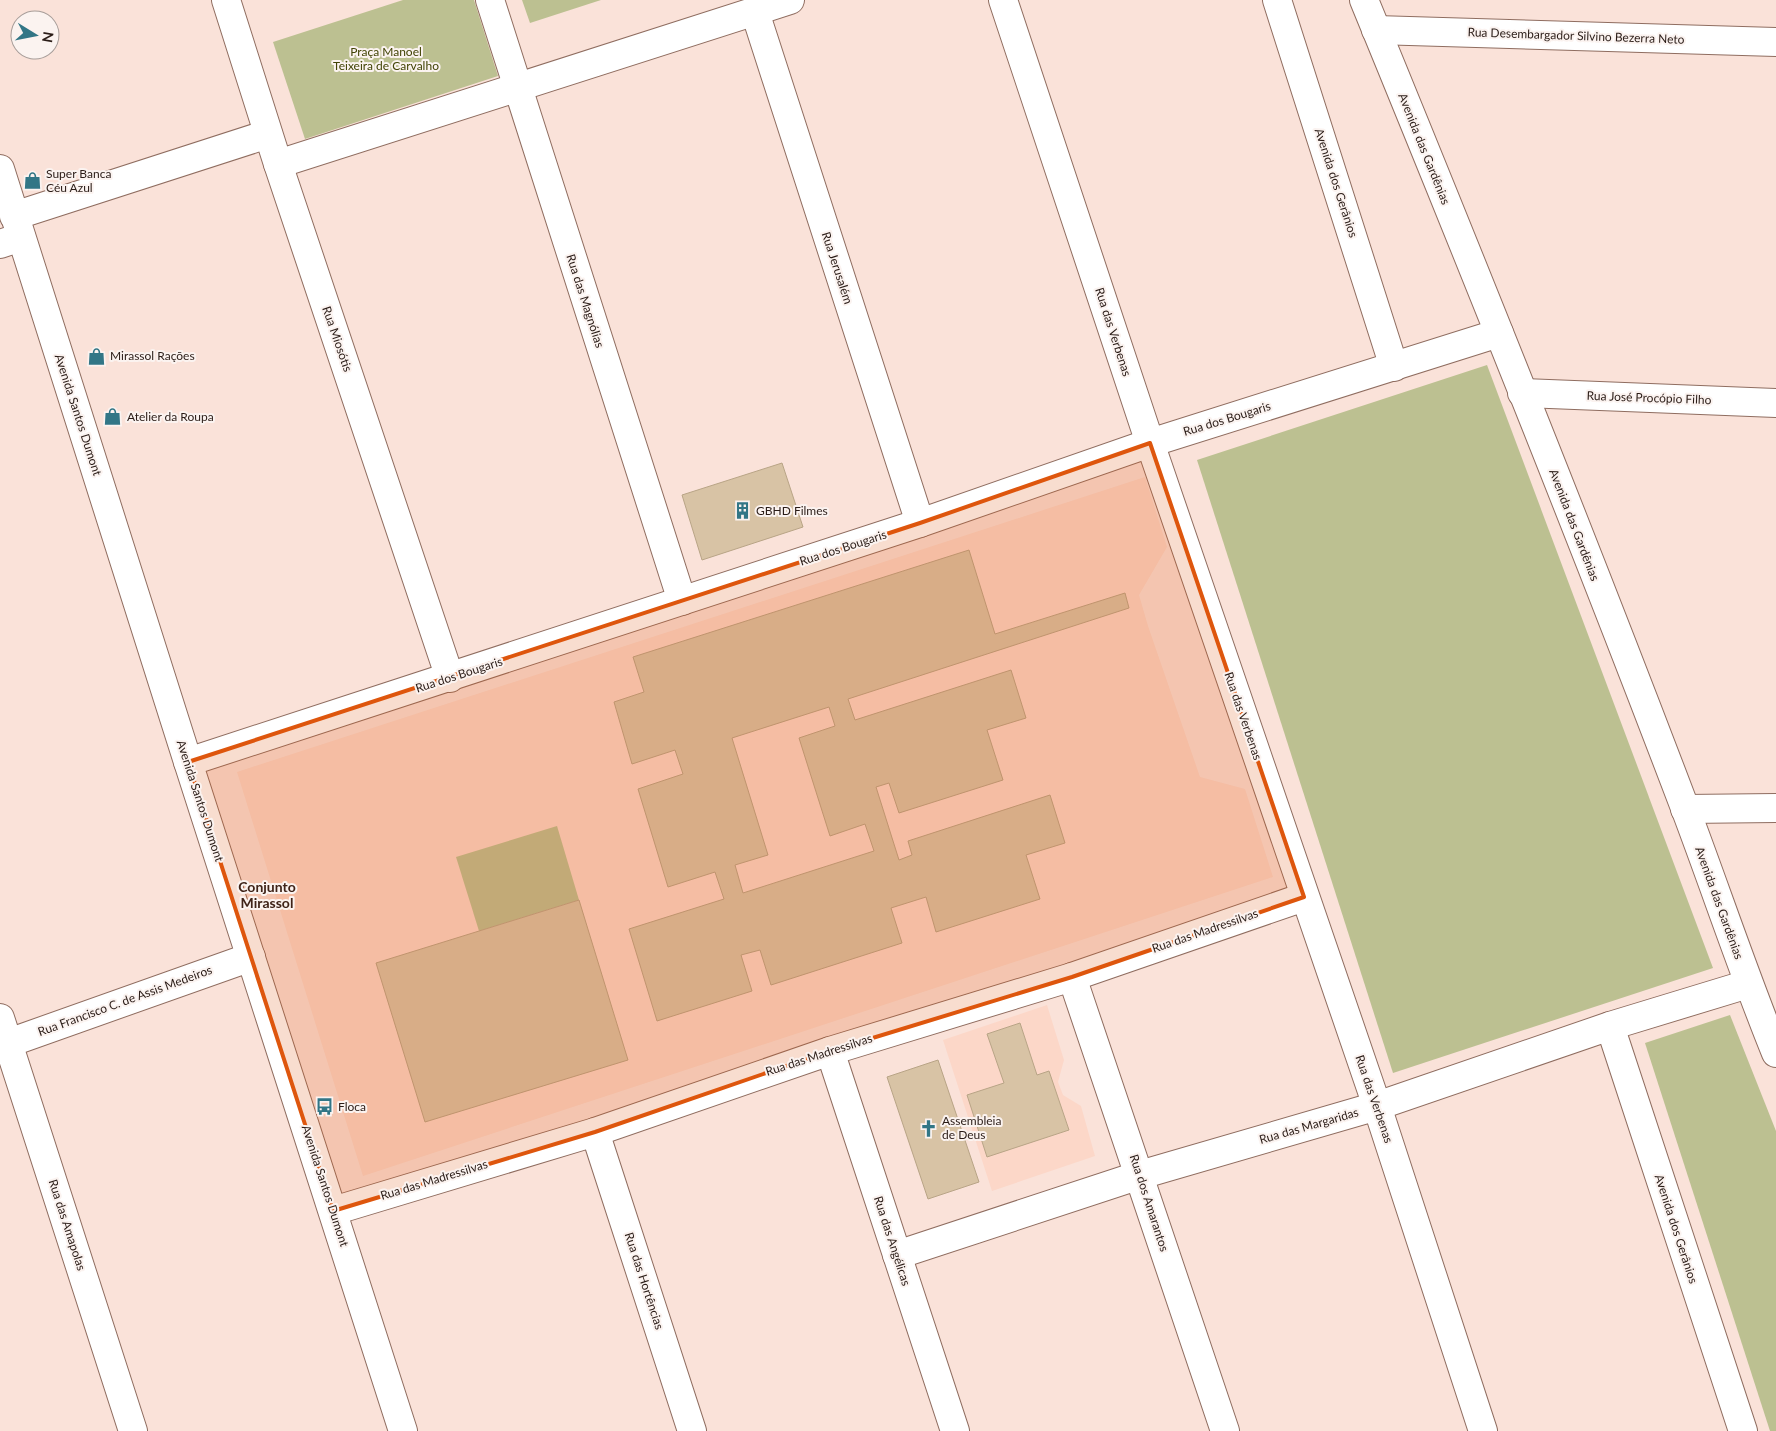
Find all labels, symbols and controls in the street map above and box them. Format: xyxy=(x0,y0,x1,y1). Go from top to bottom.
north arrow xyxy=(10,10,60,60)
street label: Rua Desembargador Silvino Bezerra Neto xyxy=(1467,24,1685,47)
text: N xyxy=(39,31,58,44)
park label: Praça Manoel Teixeira de Carvalho xyxy=(333,44,439,73)
street label: Avenida das Gardênias xyxy=(1395,91,1454,207)
street label: Avenida dos Gerânios xyxy=(1312,126,1361,239)
place label: Super Banca Céu Azul xyxy=(46,166,111,195)
shop icon: Super Banca Céu Azul xyxy=(22,171,42,191)
street label: Rua Jerusalém xyxy=(819,230,856,306)
street label: Rua das Magnólias xyxy=(563,252,608,350)
street label: Rua das Verbenas xyxy=(1092,286,1135,378)
street label: Rua Miosótis xyxy=(319,304,356,374)
shop icon: Mirassol Rações xyxy=(86,346,106,366)
place label: Mirassol Rações xyxy=(110,348,195,363)
street label: Avenida Santos Dumont xyxy=(52,352,105,478)
street label: Rua José Procópio Filho xyxy=(1586,388,1712,407)
street label: Rua dos Bougaris xyxy=(1181,398,1272,439)
shop icon: Atelier da Roupa xyxy=(103,407,123,427)
place label: Atelier da Roupa xyxy=(127,409,214,424)
street label: Avenida das Gardênias xyxy=(1546,467,1603,583)
building icon: GBHD Filmes xyxy=(732,501,752,521)
place label: GBHD Filmes xyxy=(756,503,828,518)
street label: Rua dos Bougaris xyxy=(797,526,888,569)
street label: Rua dos Bougaris xyxy=(413,653,504,696)
street label: Rua das Verbenas xyxy=(1221,670,1266,762)
street label: Avenida Santos Dumont xyxy=(174,738,227,864)
street label: Avenida das Gardênias xyxy=(1692,844,1747,961)
district label: Conjunto Mirassol xyxy=(238,878,296,911)
street label: Rua das Madressilvas xyxy=(1150,905,1260,956)
street label: Rua Francisco C. de Assis Medeiros xyxy=(36,962,214,1039)
street label: Rua das Madressilvas xyxy=(764,1030,874,1079)
street label: Rua das Verbenas xyxy=(1352,1053,1397,1145)
bus stop icon: Floca xyxy=(314,1097,334,1117)
place label: Floca xyxy=(338,1099,366,1114)
street label: Rua das Margaridas xyxy=(1258,1104,1360,1147)
place label: Assembleia de Deus xyxy=(942,1113,1001,1142)
church icon: Assembleia de Deus xyxy=(918,1118,938,1138)
street label: Avenida Santos Dumont xyxy=(299,1123,352,1249)
street label: Rua dos Amarantos xyxy=(1127,1152,1172,1253)
street label: Rua das Madressilvas xyxy=(378,1156,489,1203)
street label: Avenida dos Gerânios xyxy=(1652,1172,1701,1285)
street label: Rua das Amapolas xyxy=(46,1177,89,1272)
street label: Rua das Angélicas xyxy=(871,1194,914,1288)
street label: Rua das Hortências xyxy=(622,1230,667,1331)

